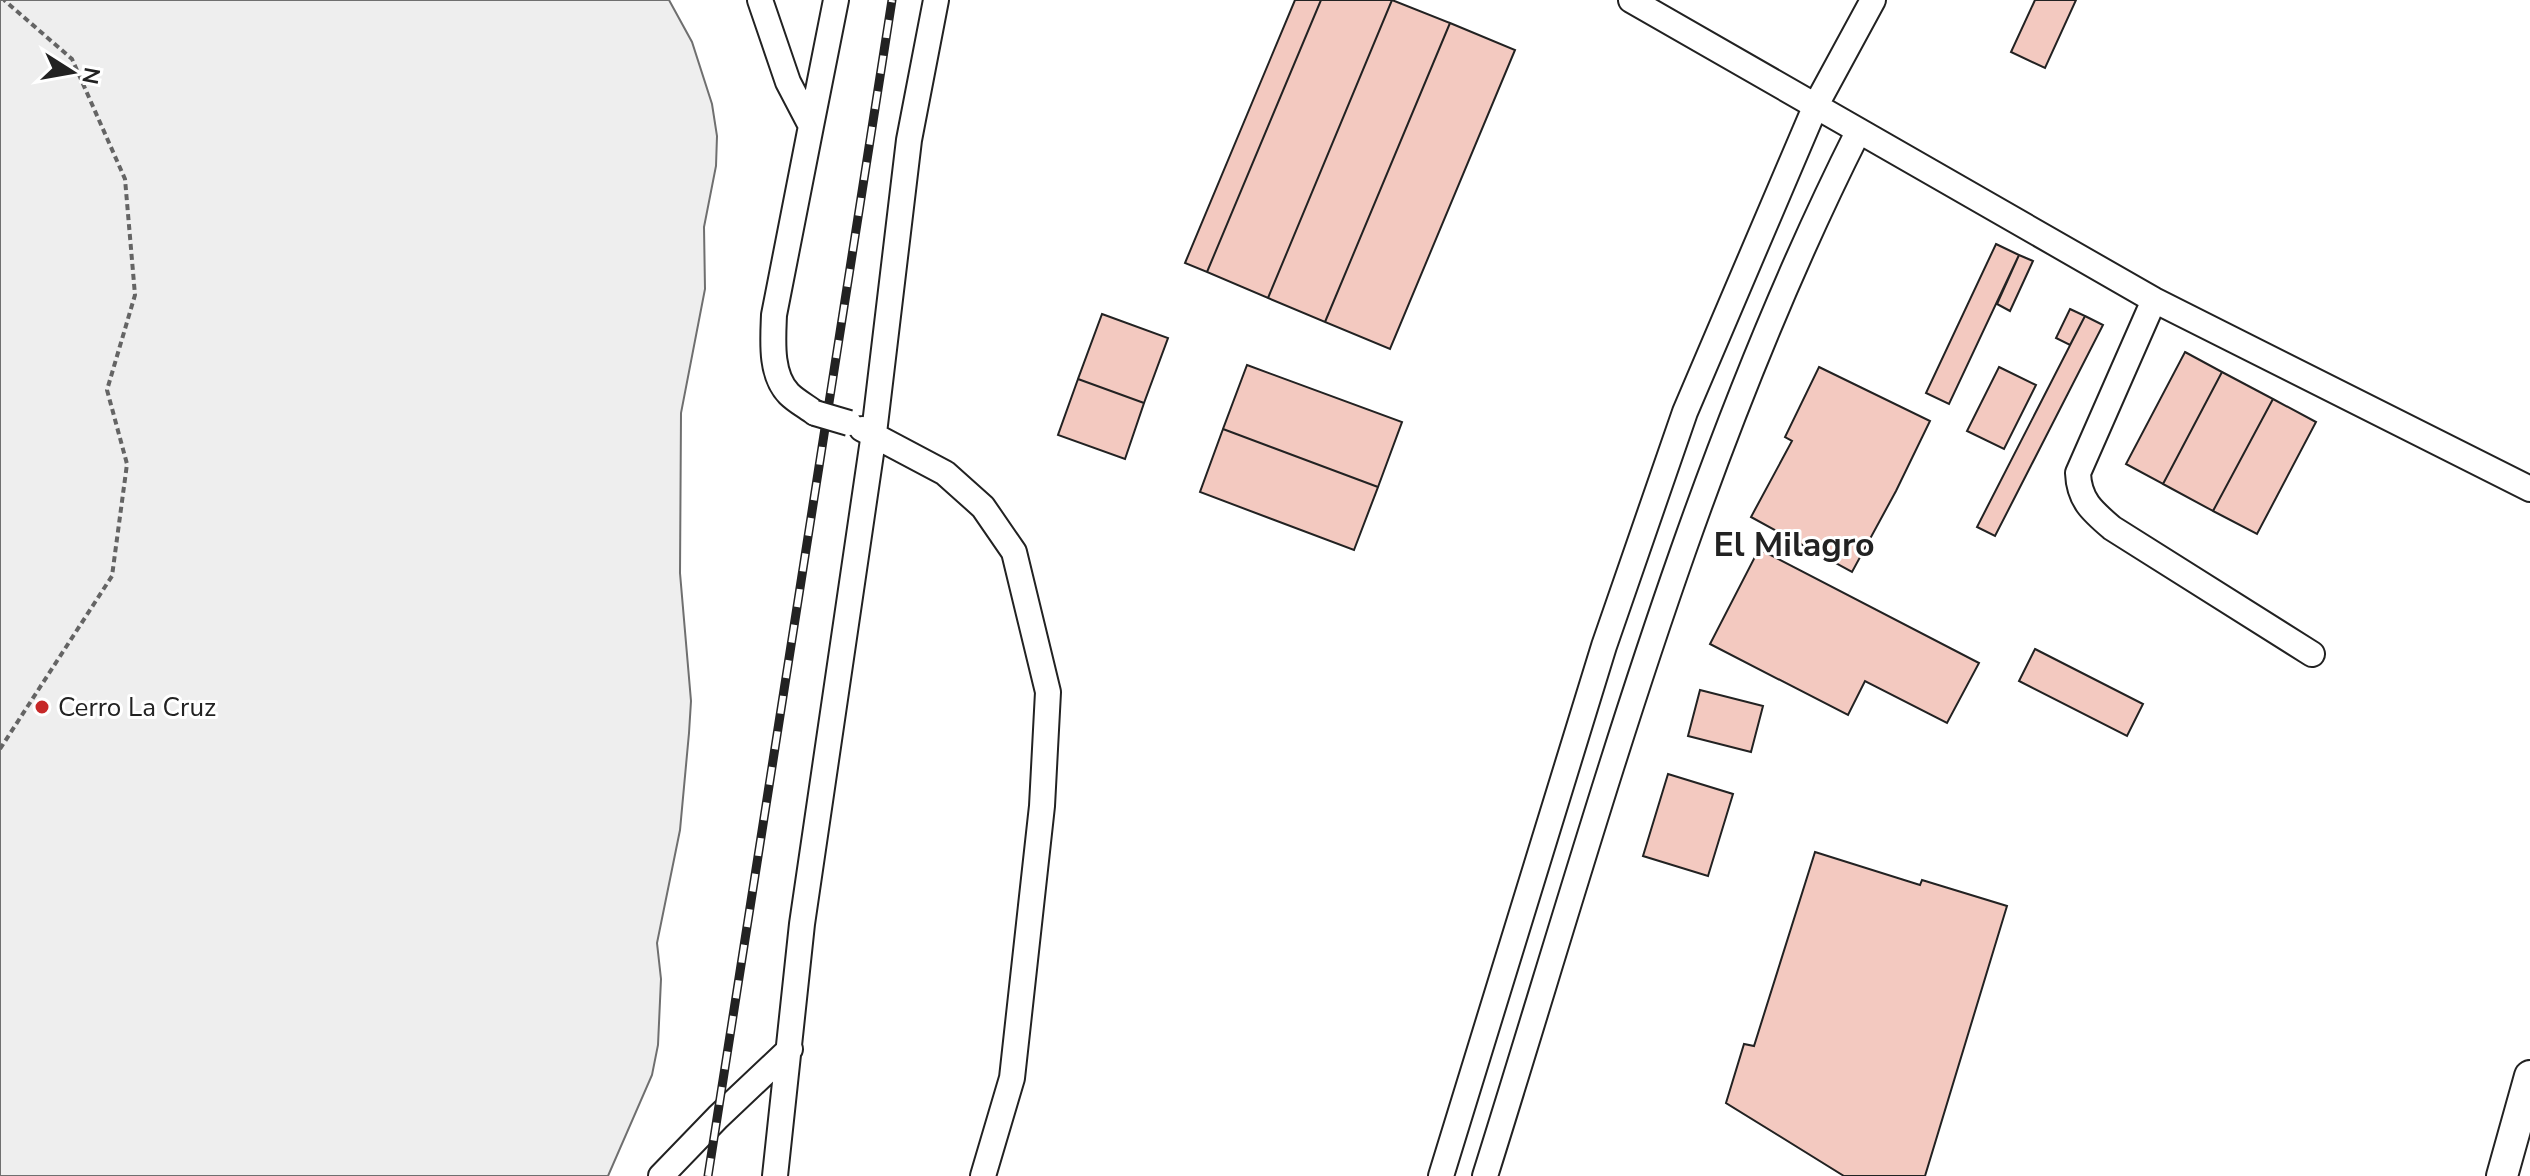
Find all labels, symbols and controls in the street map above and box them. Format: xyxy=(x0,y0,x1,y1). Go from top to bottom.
north arrow xyxy=(32,32,112,112)
text: N xyxy=(74,65,107,87)
district label: El Milagro xyxy=(1713,522,1875,568)
place label: Cerro La Cruz xyxy=(58,690,216,725)
marker: Cerro La Cruz xyxy=(33,698,51,716)

